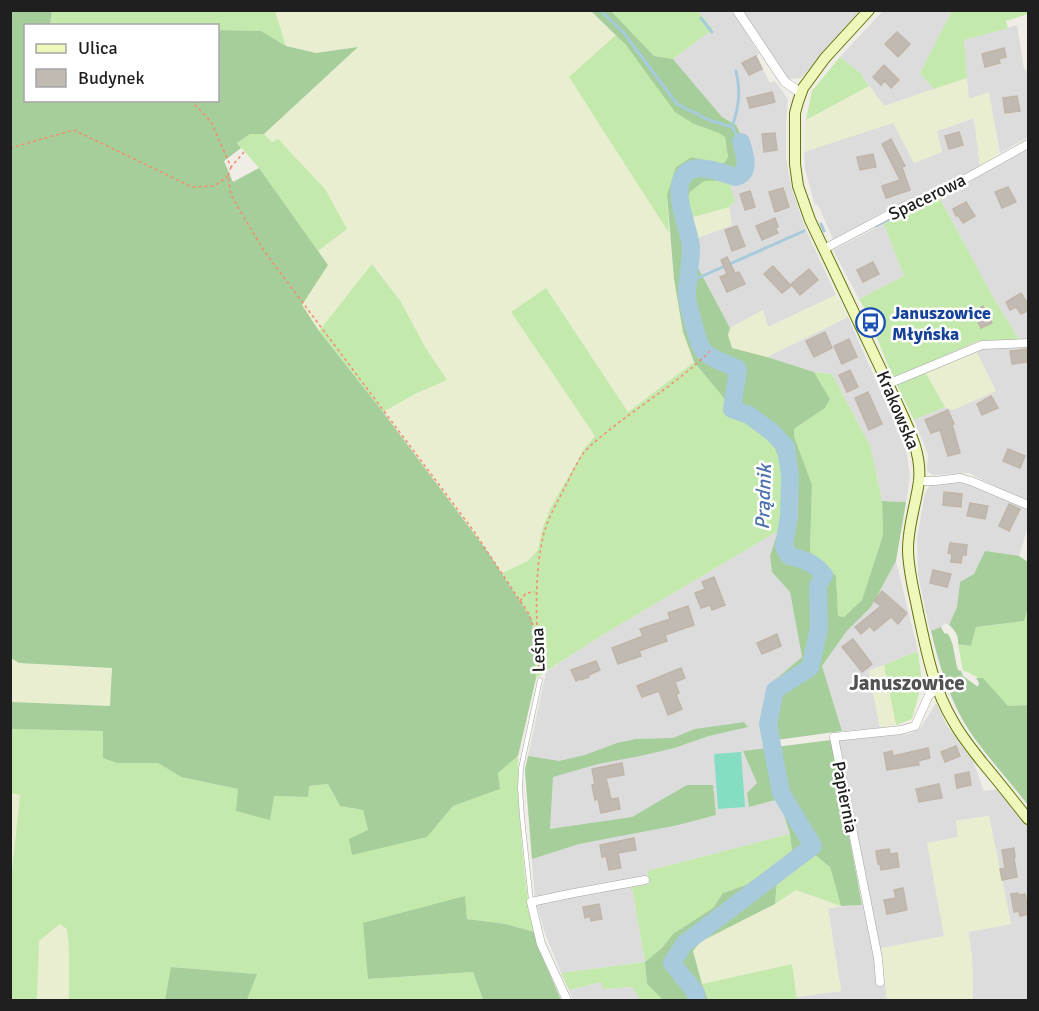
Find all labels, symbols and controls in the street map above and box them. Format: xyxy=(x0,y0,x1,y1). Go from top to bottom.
legend xyxy=(24,24,219,102)
text: Ulica xyxy=(78,37,118,59)
text: Budynek xyxy=(78,67,145,89)
street label: Spacerowa xyxy=(885,169,969,225)
place label: Januszowice Młyńska xyxy=(892,302,991,345)
bus stop icon: Januszowice Młyńska xyxy=(855,307,887,339)
street label: Krakowska xyxy=(872,367,924,453)
water label: Prądnik xyxy=(750,462,777,530)
street label: Leśna xyxy=(526,627,550,673)
district label: Januszowice xyxy=(849,670,965,696)
street label: Papiernia xyxy=(827,759,863,835)

